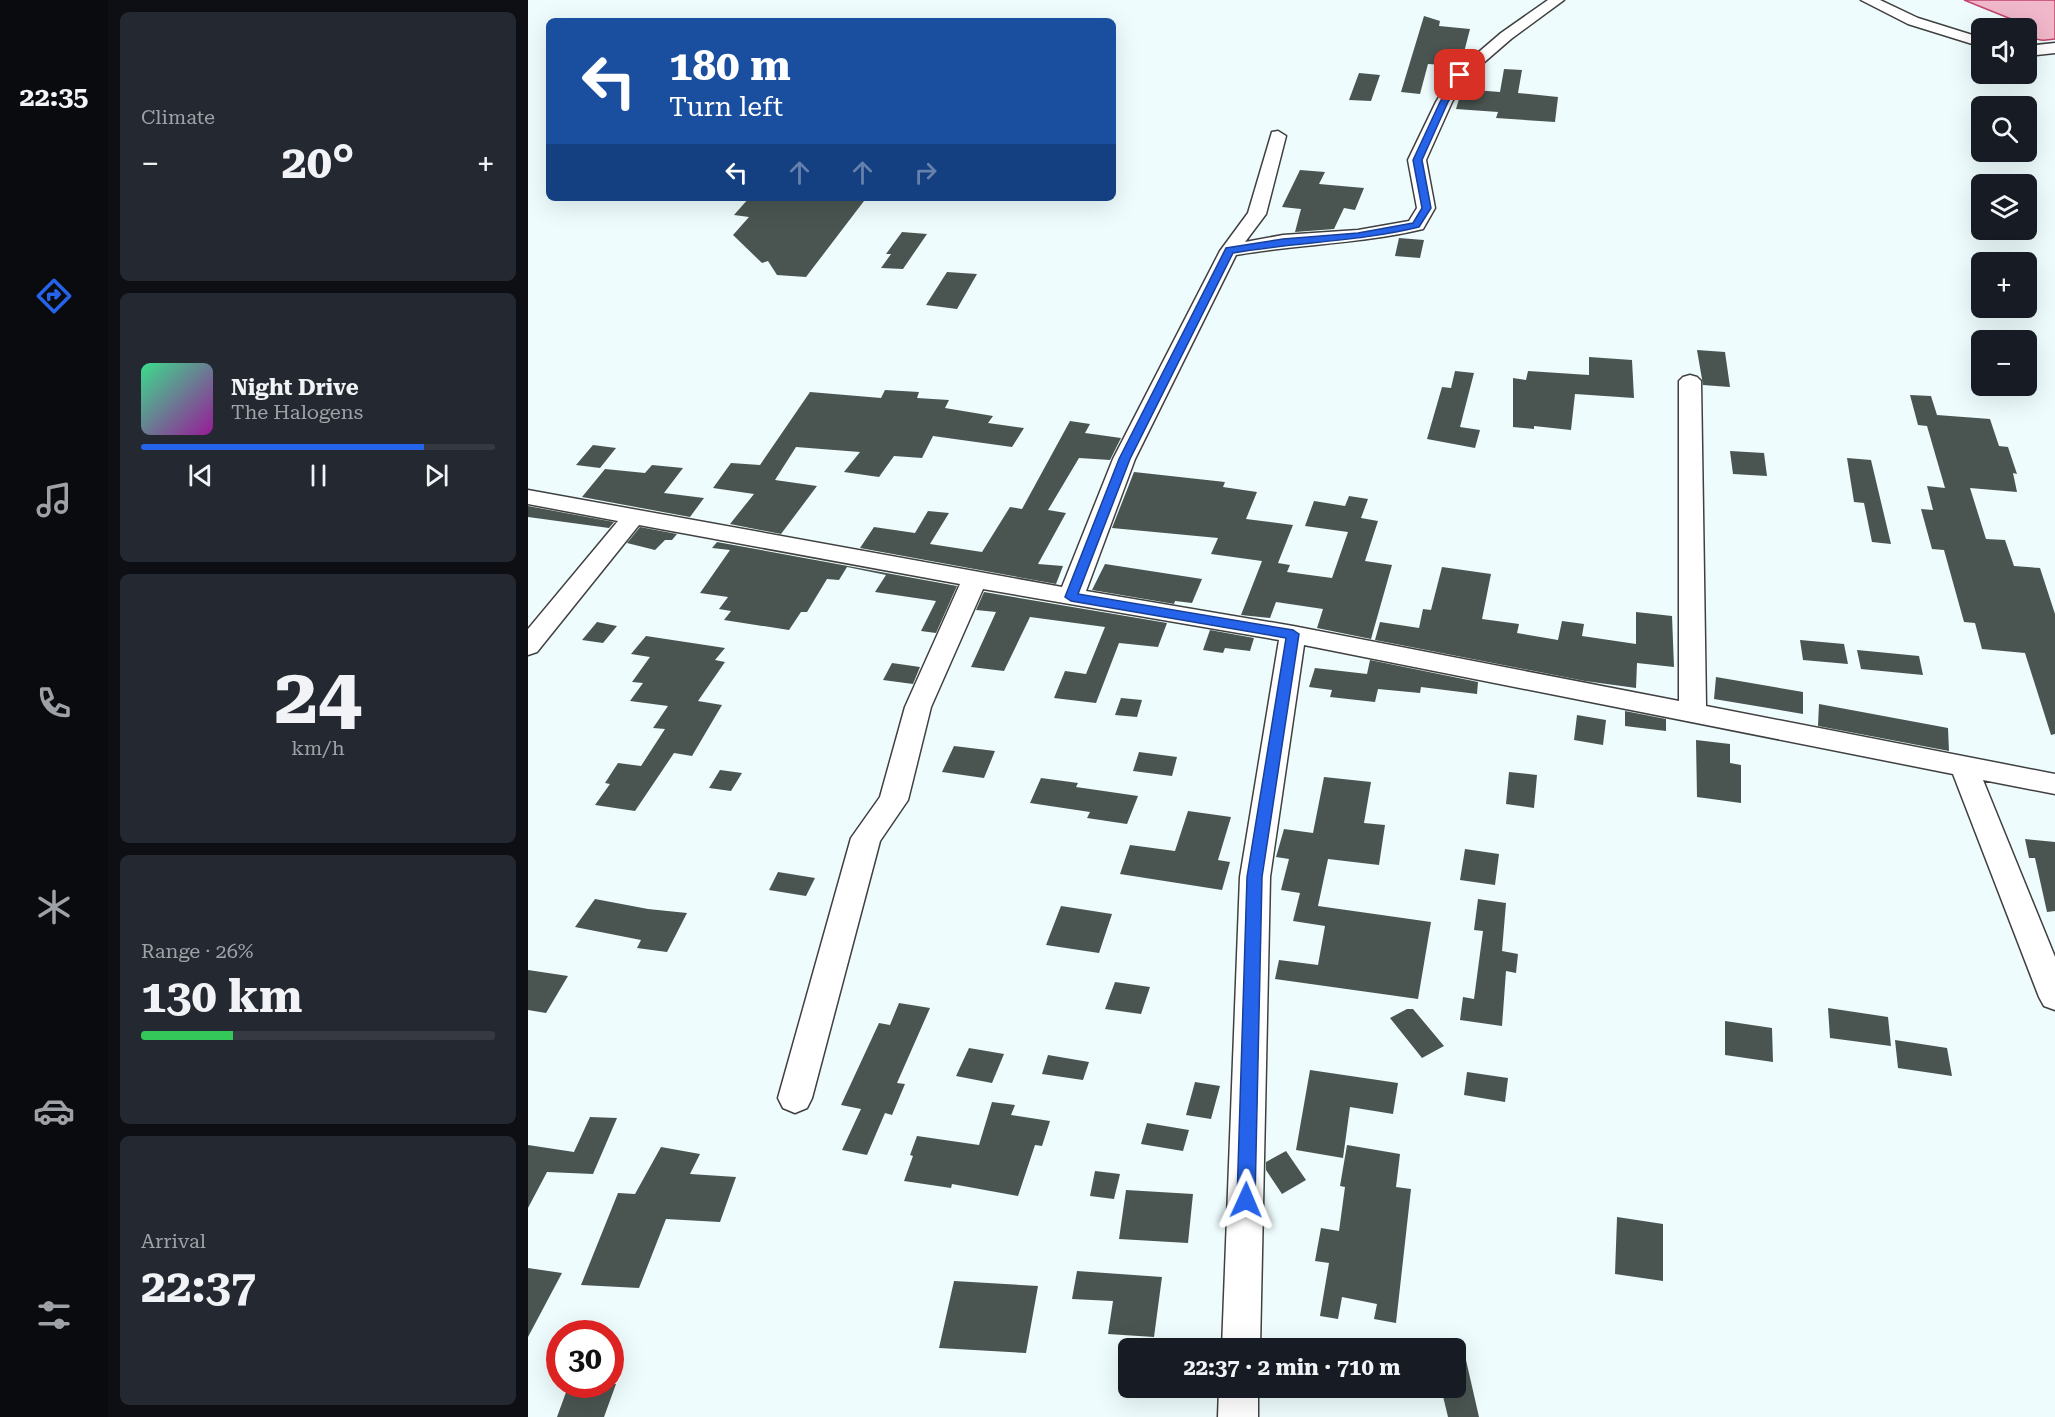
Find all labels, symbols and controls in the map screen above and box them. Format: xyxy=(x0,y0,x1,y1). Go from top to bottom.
map controls xyxy=(1971,18,2037,396)
button: sound xyxy=(1971,18,2037,84)
text: 180 m xyxy=(669,41,791,90)
icon: left xyxy=(570,42,648,120)
pin xyxy=(1434,49,1485,100)
icon: arrive xyxy=(1443,58,1476,91)
text: 22:35 xyxy=(20,81,88,113)
text: Turn left xyxy=(669,91,783,123)
button: search xyxy=(1971,96,2037,162)
text: Climate xyxy=(141,105,215,129)
text: 20° xyxy=(282,136,354,189)
text: − xyxy=(141,144,159,183)
text: + xyxy=(477,144,495,183)
icon: left xyxy=(720,156,753,189)
icon: ahead xyxy=(783,156,816,189)
icon: ahead xyxy=(846,156,879,189)
icon: right xyxy=(909,156,942,189)
button: layers xyxy=(1971,174,2037,240)
button: + xyxy=(1971,252,2037,318)
icon: directions xyxy=(33,275,75,317)
button: − xyxy=(1971,330,2037,396)
text: Night Drive xyxy=(231,375,359,400)
text: The Halogens xyxy=(231,400,363,424)
icon: previous xyxy=(184,459,217,492)
icon: pause xyxy=(302,459,335,492)
icon: next xyxy=(420,459,453,492)
icon: music xyxy=(33,479,75,521)
text: 24 xyxy=(274,651,362,742)
icon: phone xyxy=(33,682,75,724)
text: km/h xyxy=(291,736,345,760)
icon: climate xyxy=(33,886,75,928)
text: Range · 26% xyxy=(141,939,253,963)
text: 130 km xyxy=(141,970,302,1023)
icon: car xyxy=(33,1090,75,1132)
position arrow xyxy=(1214,1168,1278,1232)
text: Arrival xyxy=(141,1229,206,1253)
text: 22:37 xyxy=(141,1260,256,1313)
icon: filters xyxy=(33,1294,75,1336)
speed limit sign: 30 xyxy=(546,1320,624,1398)
text: 22:37 · 2 min · 710 m xyxy=(1183,1355,1401,1380)

